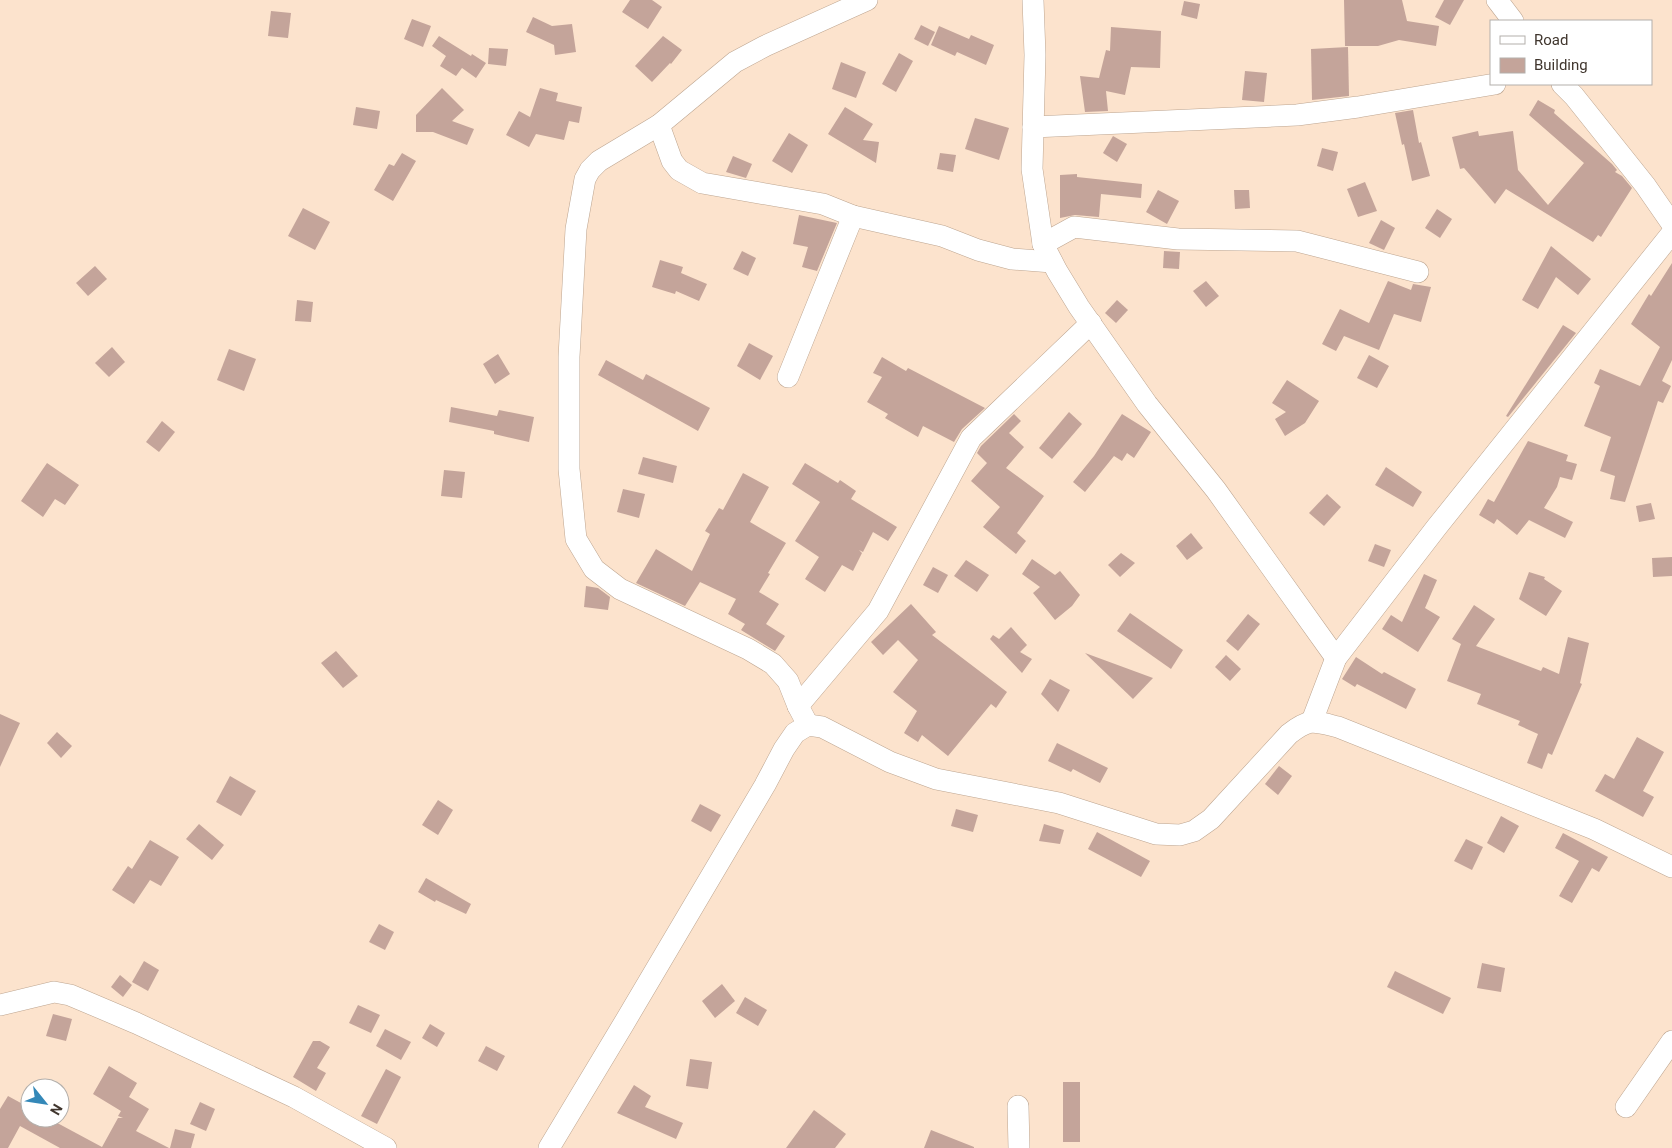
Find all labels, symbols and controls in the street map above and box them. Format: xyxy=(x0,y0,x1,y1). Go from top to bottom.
legend xyxy=(1490,20,1652,85)
text: Road xyxy=(1534,31,1568,49)
text: Building xyxy=(1534,56,1588,74)
north arrow xyxy=(20,1078,70,1128)
text: N xyxy=(47,1101,66,1118)

